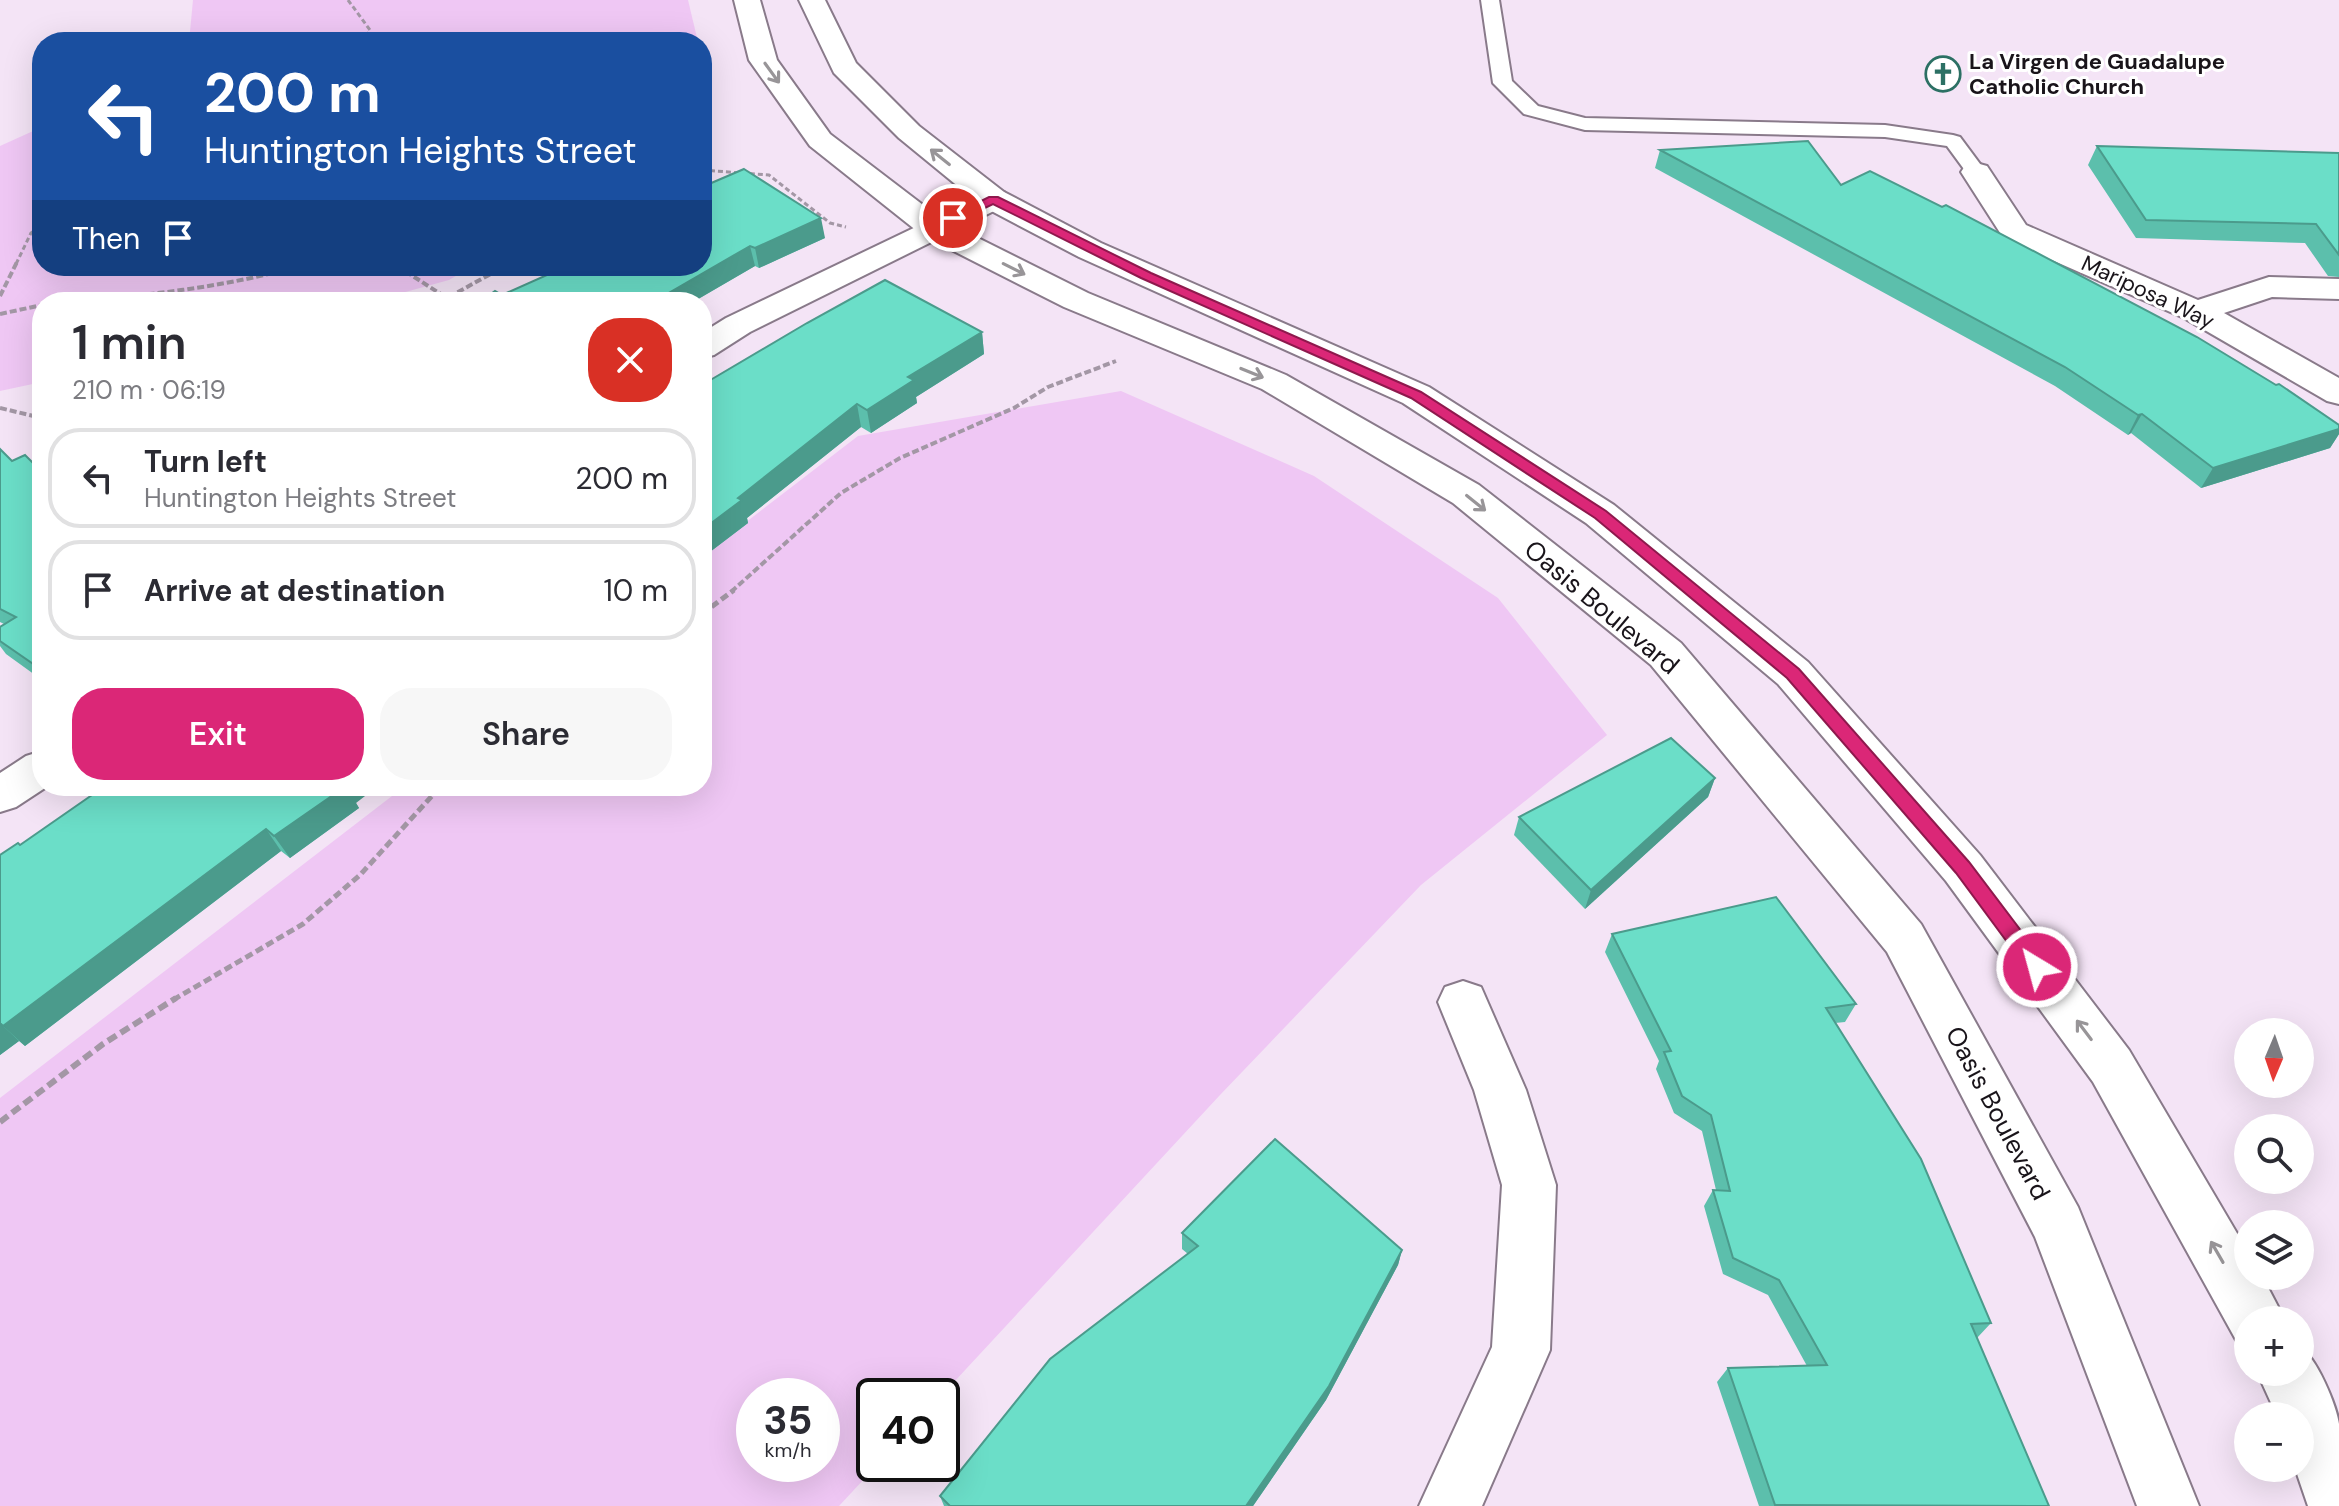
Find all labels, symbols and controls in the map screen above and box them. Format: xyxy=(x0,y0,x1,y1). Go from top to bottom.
place label: La Virgen de Guadalupe Catholic Church xyxy=(1969,47,2225,101)
church icon: La Virgen de Guadalupe Catholic Church xyxy=(1924,55,1962,93)
text: 200 m xyxy=(204,56,381,129)
one-way arrow xyxy=(763,62,780,83)
icon: left xyxy=(72,64,176,168)
text: Huntington Heights Street xyxy=(204,127,637,174)
one-way arrow xyxy=(930,148,951,165)
pin xyxy=(919,184,987,252)
icon: arrive xyxy=(931,196,975,240)
icon: arrive xyxy=(156,216,200,260)
text: Then xyxy=(72,219,140,258)
street label: Mariposa Way xyxy=(2077,248,2219,336)
one-way arrow xyxy=(1001,261,1025,277)
text: 1 min xyxy=(72,311,187,374)
button: close xyxy=(588,318,672,402)
one-way arrow xyxy=(1239,366,1264,381)
text: 210 m · 06:19 xyxy=(72,373,226,407)
text: Turn left xyxy=(144,442,267,481)
icon: left xyxy=(76,456,120,500)
text: 200 m xyxy=(575,459,668,498)
text: Huntington Heights Street xyxy=(144,481,457,515)
one-way arrow xyxy=(1465,494,1486,511)
street label: Oasis Boulevard xyxy=(1517,532,1687,682)
icon: arrive xyxy=(76,568,120,612)
text: Arrive at destination xyxy=(144,571,445,610)
text: 10 m xyxy=(603,571,668,610)
button: Exit xyxy=(72,688,364,780)
button: Share xyxy=(380,688,672,780)
position arrow xyxy=(1995,925,2079,1009)
north arrow xyxy=(2234,1018,2314,1098)
map controls xyxy=(2234,1018,2314,1482)
one-way arrow xyxy=(2075,1019,2092,1041)
street label: Oasis Boulevard xyxy=(1938,1020,2058,1206)
button: search xyxy=(2234,1114,2314,1194)
button: layers xyxy=(2234,1210,2314,1290)
one-way arrow xyxy=(2209,1241,2225,1264)
button: + xyxy=(2234,1306,2314,1386)
speed limit sign: 40 xyxy=(856,1378,960,1482)
text: 35 xyxy=(764,1394,813,1446)
button: − xyxy=(2234,1402,2314,1482)
text: km/h xyxy=(764,1437,812,1463)

